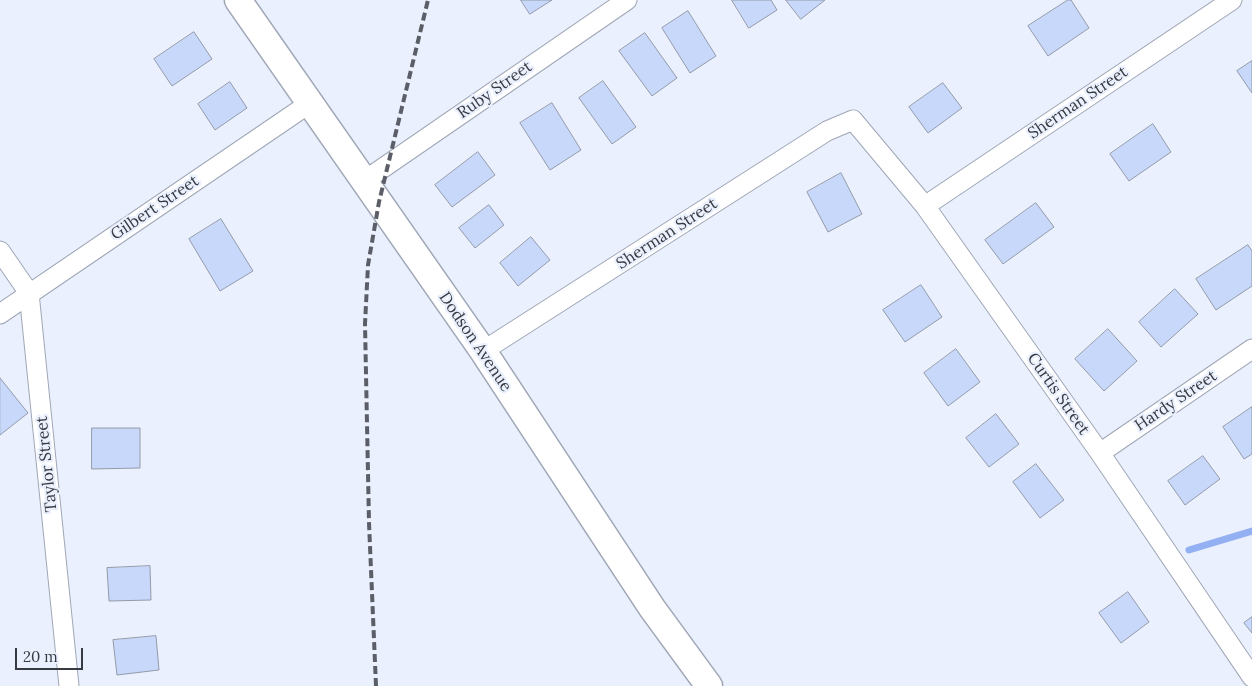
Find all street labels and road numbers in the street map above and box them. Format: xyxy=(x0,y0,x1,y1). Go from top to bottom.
street label: Ruby Street xyxy=(454,57,536,123)
street label: Sherman Street xyxy=(1025,63,1131,143)
street label: Gilbert Street xyxy=(107,172,203,244)
street label: Sherman Street xyxy=(613,194,721,274)
street label: Dodson Avenue xyxy=(435,289,515,395)
street label: Curtis Street xyxy=(1023,349,1093,439)
street label: Hardy Street xyxy=(1131,367,1221,435)
street label: Taylor Street xyxy=(32,415,62,513)

